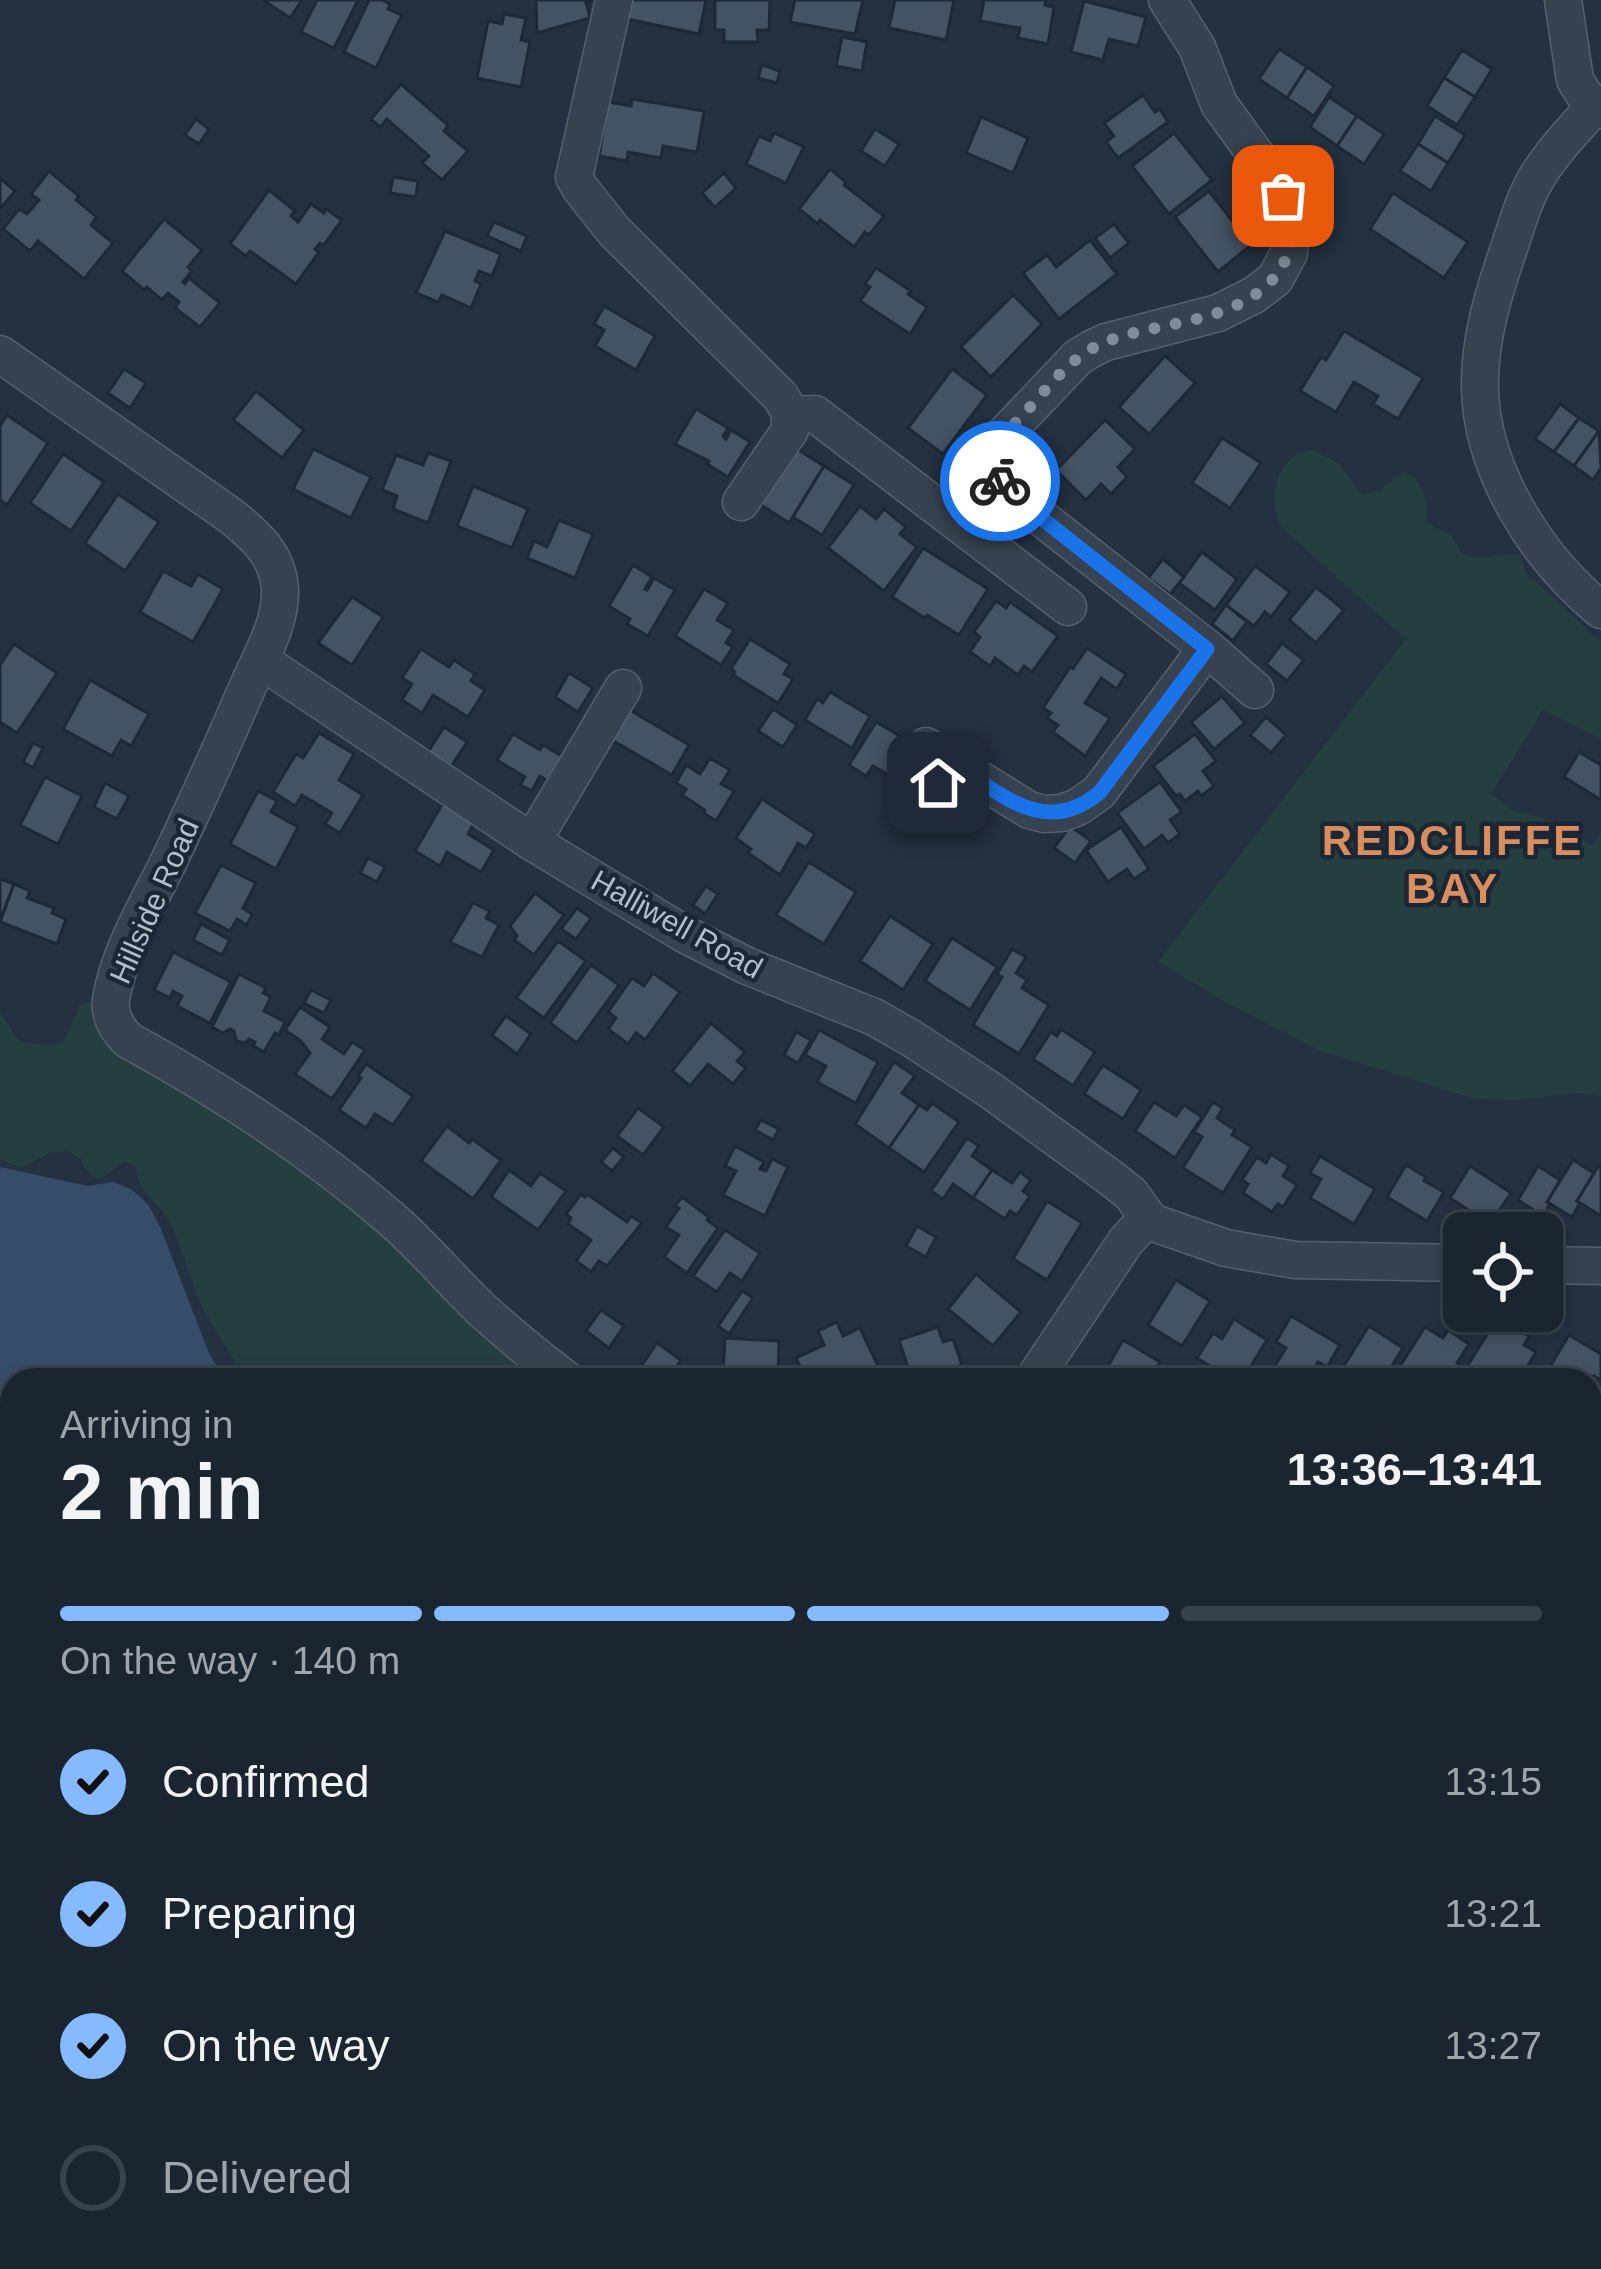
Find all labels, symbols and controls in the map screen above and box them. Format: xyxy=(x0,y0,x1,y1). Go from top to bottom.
pin xyxy=(1232,145,1334,247)
icon: bag xyxy=(1250,163,1316,229)
courier xyxy=(940,421,1060,541)
icon: bike xyxy=(967,448,1033,514)
pin xyxy=(887,732,989,834)
icon: home xyxy=(905,750,971,816)
street label: Hillside Road xyxy=(103,814,205,988)
district label: REDCLIFFE BAY xyxy=(1322,817,1584,912)
street label: Halliwell Road xyxy=(586,863,768,985)
map controls xyxy=(1443,1212,1563,1332)
button: locate xyxy=(1443,1212,1563,1332)
text: Arriving in xyxy=(60,1403,233,1446)
text: 13:36–13:41 xyxy=(1287,1444,1542,1495)
text: 2 min xyxy=(60,1448,264,1536)
text: On the way · 140 m xyxy=(60,1639,400,1682)
icon: check xyxy=(60,1749,126,1815)
text: Confirmed xyxy=(162,1756,370,1807)
text: 13:15 xyxy=(1444,1760,1542,1803)
icon: check xyxy=(60,1881,126,1947)
text: Preparing xyxy=(162,1888,357,1939)
text: 13:21 xyxy=(1444,1892,1542,1935)
icon: check xyxy=(60,2013,126,2079)
text: On the way xyxy=(162,2020,390,2071)
text: 13:27 xyxy=(1444,2024,1542,2067)
text: Delivered xyxy=(162,2152,352,2203)

